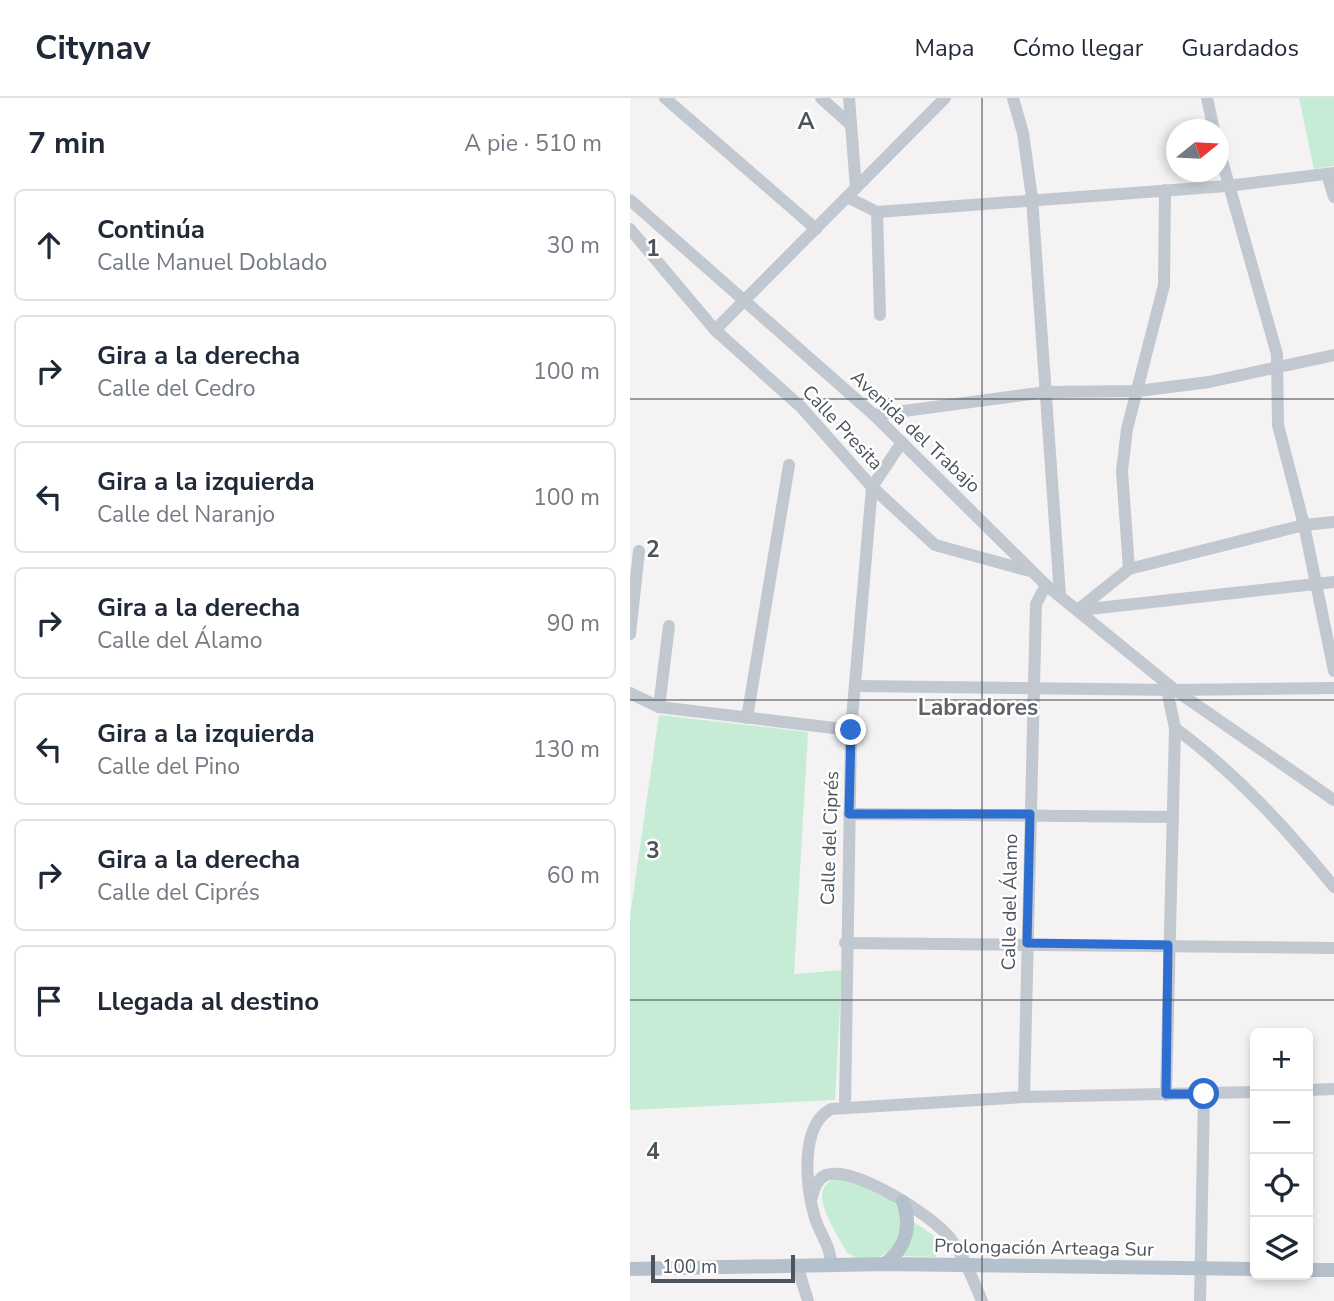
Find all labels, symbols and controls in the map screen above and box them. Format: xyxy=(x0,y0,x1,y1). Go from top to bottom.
text: Citynav xyxy=(35,26,151,71)
text: Mapa xyxy=(914,32,974,64)
text: Cómo llegar xyxy=(1012,32,1143,64)
text: Guardados xyxy=(1181,32,1299,64)
text: A xyxy=(797,106,815,137)
north arrow xyxy=(1166,119,1229,182)
text: 7 min xyxy=(28,123,106,164)
text: A pie · 510 m xyxy=(464,128,602,159)
text: Continúa xyxy=(97,212,205,247)
icon: ahead xyxy=(30,226,68,264)
text: 30 m xyxy=(547,230,600,261)
text: 1 xyxy=(646,233,660,264)
text: Calle Manuel Doblado xyxy=(97,247,327,278)
text: Gira a la derecha xyxy=(97,338,300,373)
icon: right xyxy=(30,352,68,390)
text: 100 m xyxy=(533,356,600,387)
street label: Avenida del Trabajo xyxy=(845,365,986,499)
text: Calle del Cedro xyxy=(97,373,256,404)
street label: Calle Presita xyxy=(796,379,888,476)
text: Gira a la izquierda xyxy=(97,464,315,499)
icon: left xyxy=(30,478,68,516)
text: 100 m xyxy=(533,482,600,513)
text: Calle del Naranjo xyxy=(97,499,275,530)
text: 2 xyxy=(646,534,660,565)
text: Gira a la derecha xyxy=(97,590,300,625)
icon: right xyxy=(30,604,68,642)
text: 90 m xyxy=(547,608,600,639)
text: Calle del Álamo xyxy=(97,625,263,656)
district label: Labradores xyxy=(918,692,1038,723)
route end xyxy=(835,714,866,745)
text: Gira a la izquierda xyxy=(97,716,315,751)
icon: left xyxy=(30,730,68,768)
text: 130 m xyxy=(533,734,600,765)
text: Calle del Pino xyxy=(97,751,240,782)
street label: Calle del Ciprés xyxy=(815,770,845,906)
street label: Calle del Álamo xyxy=(996,833,1024,971)
text: 3 xyxy=(646,835,660,866)
text: Gira a la derecha xyxy=(97,842,300,877)
icon: right xyxy=(30,856,68,894)
text: 60 m xyxy=(547,860,600,891)
text: Calle del Ciprés xyxy=(97,877,260,908)
icon: arrive xyxy=(30,982,68,1020)
text: Llegada al destino xyxy=(97,984,319,1019)
map controls xyxy=(1250,1028,1313,1280)
button: + xyxy=(1250,1028,1313,1091)
route start xyxy=(1188,1078,1219,1109)
button: − xyxy=(1250,1091,1313,1154)
text: 4 xyxy=(646,1136,660,1167)
button: locate xyxy=(1250,1154,1313,1217)
button: layers xyxy=(1250,1217,1313,1280)
street label: Prolongación Arteaga Sur xyxy=(934,1233,1154,1263)
scale bar xyxy=(651,1252,794,1284)
text: 100 m xyxy=(662,1254,717,1280)

